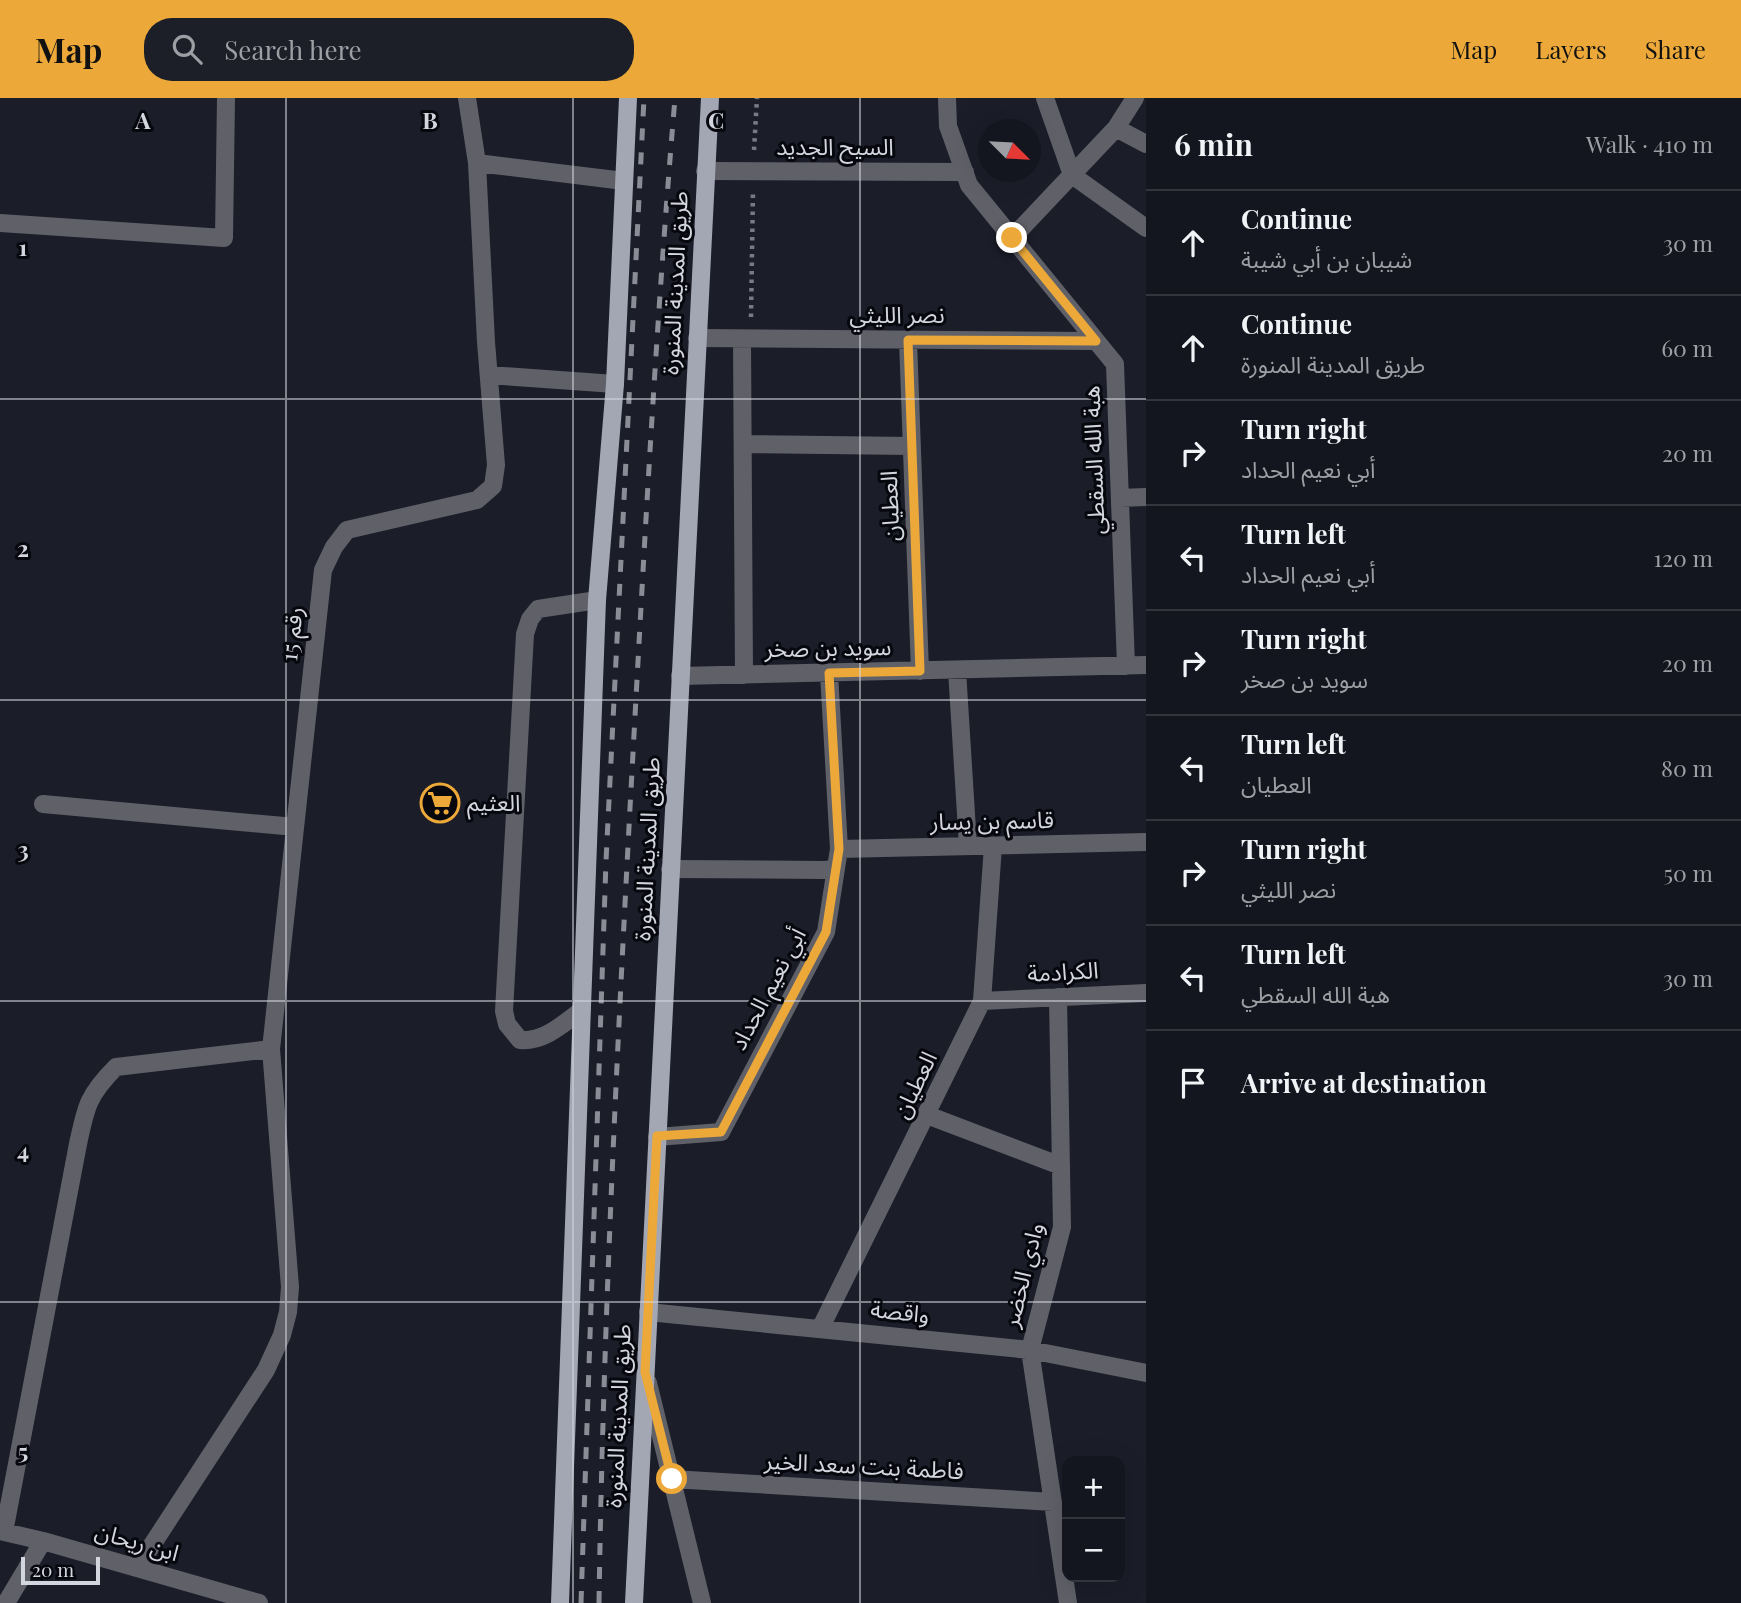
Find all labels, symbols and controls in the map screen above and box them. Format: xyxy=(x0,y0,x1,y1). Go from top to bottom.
search box xyxy=(144,18,634,81)
text: Map xyxy=(35,27,102,71)
icon: search xyxy=(168,30,206,68)
text: Search here xyxy=(224,32,362,67)
text: Map xyxy=(1451,33,1497,65)
text: Layers xyxy=(1535,33,1607,65)
text: Share xyxy=(1645,33,1706,65)
text: A xyxy=(134,104,151,135)
text: B xyxy=(422,104,438,135)
text: C xyxy=(708,104,724,135)
north arrow xyxy=(978,119,1041,182)
text: 6 min xyxy=(1174,124,1253,164)
text: Walk · 410 m xyxy=(1586,128,1713,159)
street label: السيح الجديد xyxy=(776,130,894,164)
street label: طريق المدينة المنورة xyxy=(653,190,694,376)
text: Continue xyxy=(1241,201,1352,236)
route end xyxy=(996,222,1027,253)
icon: ahead xyxy=(1174,224,1212,262)
text: 30 m xyxy=(1663,227,1713,258)
text: 1 xyxy=(19,231,28,262)
text: شيبان بن أبي شيبة xyxy=(1241,243,1412,274)
street label: نصر الليثي xyxy=(849,298,945,332)
text: Continue xyxy=(1241,306,1352,341)
icon: ahead xyxy=(1174,329,1212,367)
text: 60 m xyxy=(1661,332,1713,363)
text: طريق المدينة المنورة xyxy=(1241,348,1425,379)
street label: هبة الله السقطي xyxy=(1074,385,1114,535)
text: Turn right xyxy=(1241,411,1367,446)
icon: right xyxy=(1174,434,1212,472)
text: 20 m xyxy=(1662,437,1713,468)
text: أبي نعيم الحداد xyxy=(1241,453,1375,484)
street label: العطيان xyxy=(872,470,905,542)
text: Turn left xyxy=(1241,516,1346,551)
text: 2 xyxy=(17,532,29,563)
icon: left xyxy=(1174,539,1212,577)
text: 120 m xyxy=(1654,542,1713,573)
text: أبي نعيم الحداد xyxy=(1241,558,1375,589)
street label: رقم 15 xyxy=(272,605,312,663)
text: Turn right xyxy=(1241,621,1367,656)
street label: سويد بن صخر xyxy=(763,630,892,663)
icon: right xyxy=(1174,644,1212,682)
text: 20 m xyxy=(1662,647,1713,678)
text: سويد بن صخر xyxy=(1241,663,1368,694)
text: Turn left xyxy=(1241,726,1346,761)
icon: left xyxy=(1174,749,1212,787)
text: 80 m xyxy=(1661,752,1713,783)
street label: طريق المدينة المنورة xyxy=(625,756,666,942)
text: العطيان xyxy=(1241,768,1312,799)
supermarket icon: العثيم xyxy=(419,782,461,824)
place label: العثيم xyxy=(467,786,521,820)
street label: قاسم بن يسار xyxy=(929,803,1054,839)
text: Turn right xyxy=(1241,831,1367,866)
text: 3 xyxy=(17,833,29,864)
icon: right xyxy=(1174,854,1212,892)
text: 50 m xyxy=(1664,857,1713,888)
text: نصر الليثي xyxy=(1241,873,1336,904)
street label: أبي نعيم الحداد xyxy=(721,921,815,1056)
text: Turn left xyxy=(1241,936,1346,971)
street label: الكرادمة xyxy=(1026,953,1099,988)
icon: left xyxy=(1174,959,1212,997)
text: 30 m xyxy=(1663,962,1713,993)
text: هبة الله السقطي xyxy=(1241,978,1390,1009)
street label: العطيان xyxy=(884,1046,943,1123)
icon: arrive xyxy=(1174,1064,1212,1102)
text: Arrive at destination xyxy=(1241,1065,1487,1100)
text: 4 xyxy=(17,1134,29,1165)
street label: وادي الخضر xyxy=(993,1219,1053,1332)
street label: واقصة xyxy=(869,1292,931,1329)
street label: طريق المدينة المنورة xyxy=(596,1323,637,1509)
text: 5 xyxy=(18,1435,28,1466)
street label: فاطمة بنت سعد الخير xyxy=(763,1444,964,1485)
map controls xyxy=(1062,1456,1125,1582)
button: + xyxy=(1062,1456,1125,1519)
route start xyxy=(656,1463,687,1494)
street label: ابن ريحان xyxy=(92,1514,183,1567)
button: − xyxy=(1062,1519,1125,1582)
scale bar xyxy=(21,1554,100,1586)
text: 20 m xyxy=(32,1556,74,1582)

